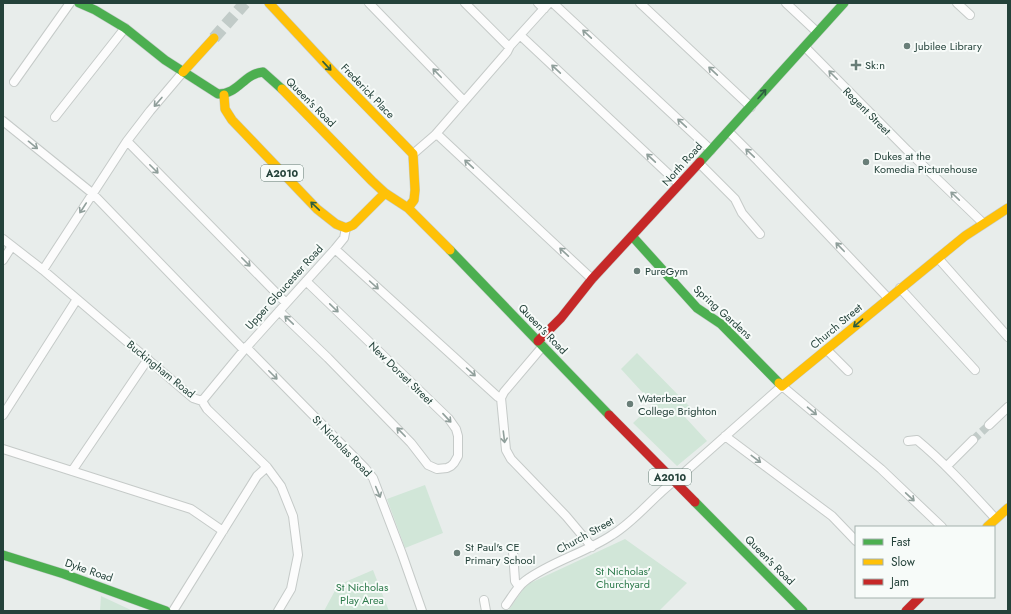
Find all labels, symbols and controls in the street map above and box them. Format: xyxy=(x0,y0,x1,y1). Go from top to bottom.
one-way arrow xyxy=(582,30,592,39)
place label: Jubilee Library xyxy=(913,38,982,54)
marker: Jubilee Library xyxy=(902,41,912,51)
place label: Sk:n xyxy=(865,57,885,73)
marker: Sk:n xyxy=(850,59,862,71)
one-way arrow xyxy=(322,60,331,70)
street label: Frederick Place xyxy=(337,60,399,122)
one-way arrow xyxy=(551,64,561,73)
one-way arrow xyxy=(708,66,718,76)
one-way arrow xyxy=(432,68,442,78)
one-way arrow xyxy=(828,70,838,80)
street label: Queen's Road xyxy=(282,73,340,131)
street label: Regent Street xyxy=(840,84,895,139)
one-way arrow xyxy=(758,89,767,99)
one-way arrow xyxy=(153,97,162,107)
one-way arrow xyxy=(677,118,687,128)
street label: North Road xyxy=(658,139,706,189)
one-way arrow xyxy=(28,141,39,150)
one-way arrow xyxy=(745,148,755,157)
place label: Dukes at the Komedia Picturehouse xyxy=(874,148,978,177)
one-way arrow xyxy=(646,153,656,163)
marker: Dukes at the Komedia Picturehouse xyxy=(861,157,871,167)
one-way arrow xyxy=(464,159,474,168)
one-way arrow xyxy=(150,164,159,174)
road number: A2010 xyxy=(261,165,303,181)
one-way arrow xyxy=(950,192,960,201)
one-way arrow xyxy=(310,201,320,211)
one-way arrow xyxy=(79,202,87,213)
street label: Upper Gloucester Road xyxy=(241,241,327,333)
one-way arrow xyxy=(835,242,844,252)
one-way arrow xyxy=(559,247,569,257)
one-way arrow xyxy=(241,257,250,267)
place label: PureGym xyxy=(645,263,688,279)
marker: PureGym xyxy=(632,266,642,276)
one-way arrow xyxy=(369,280,379,289)
street label: Spring Gardens xyxy=(690,281,756,343)
street label: Church Street xyxy=(807,299,866,352)
street label: Queen's Road xyxy=(515,300,571,358)
one-way arrow xyxy=(329,304,339,313)
one-way arrow xyxy=(284,315,294,325)
one-way arrow xyxy=(853,319,863,328)
street label: Buckingham Road xyxy=(123,336,199,402)
street label: New Dorset Street xyxy=(365,338,437,408)
one-way arrow xyxy=(465,367,475,376)
one-way arrow xyxy=(268,370,278,380)
place label: Waterbear College Brighton xyxy=(638,390,717,419)
marker: Waterbear College Brighton xyxy=(625,399,635,409)
one-way arrow xyxy=(807,407,817,416)
street label: St Nicholas Road xyxy=(309,412,375,480)
one-way arrow xyxy=(443,413,452,423)
one-way arrow xyxy=(396,427,405,437)
one-way arrow xyxy=(501,430,508,443)
one-way arrow xyxy=(750,455,761,463)
road number: A2010 xyxy=(649,469,691,485)
one-way arrow xyxy=(375,485,383,497)
one-way arrow xyxy=(905,492,915,502)
street label: Church Street xyxy=(553,512,617,557)
legend xyxy=(855,526,995,598)
street label: Queen's Road xyxy=(741,531,799,589)
text: Fast xyxy=(891,533,910,551)
place label: St Paul's CE Primary School xyxy=(465,539,535,568)
marker: St Paul's CE Primary School xyxy=(452,548,462,558)
text: Slow xyxy=(891,553,916,571)
street label: Dyke Road xyxy=(63,554,115,586)
park label: St Nicholas' Churchyard xyxy=(595,563,651,592)
text: Jam xyxy=(889,573,909,591)
park label: St Nicholas Play Area xyxy=(336,579,389,608)

